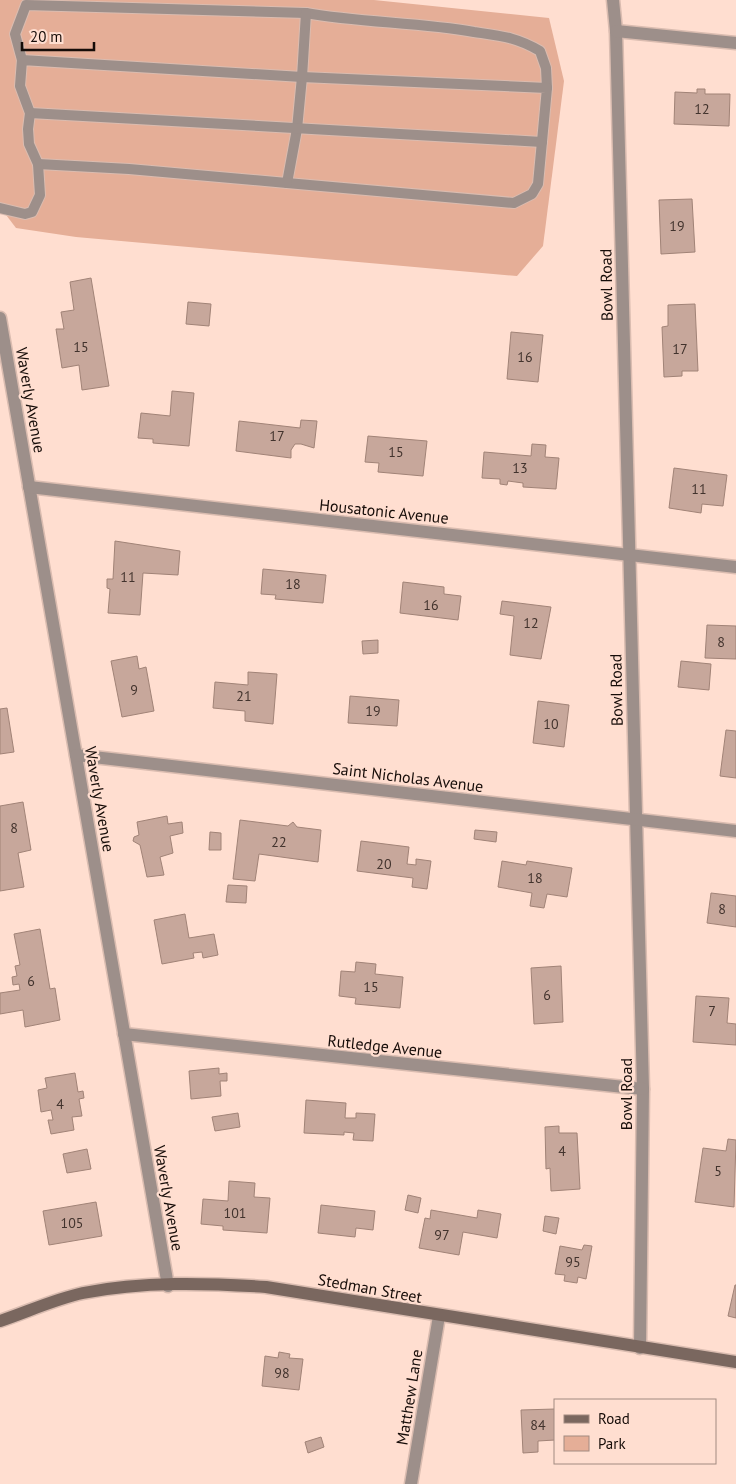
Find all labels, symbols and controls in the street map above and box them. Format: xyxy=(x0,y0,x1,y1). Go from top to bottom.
scale bar xyxy=(22,20,95,52)
text: 20 m xyxy=(30,27,63,46)
house number: 12 xyxy=(694,100,710,118)
house number: 19 xyxy=(669,217,685,235)
street label: Bowl Road xyxy=(595,249,617,321)
house number: 15 xyxy=(73,338,89,356)
house number: 17 xyxy=(672,340,688,358)
street label: Waverly Avenue xyxy=(12,346,50,454)
house number: 16 xyxy=(517,348,533,366)
house number: 17 xyxy=(269,427,285,445)
house number: 15 xyxy=(388,443,404,461)
house number: 13 xyxy=(512,459,528,477)
house number: 11 xyxy=(691,480,707,498)
street label: Housatonic Avenue xyxy=(318,494,450,528)
house number: 11 xyxy=(120,568,136,586)
house number: 18 xyxy=(285,575,301,593)
house number: 16 xyxy=(423,596,439,614)
house number: 12 xyxy=(523,614,539,632)
house number: 8 xyxy=(717,633,725,651)
street label: Bowl Road xyxy=(605,654,627,726)
house number: 9 xyxy=(130,681,138,699)
house number: 21 xyxy=(236,687,252,705)
house number: 19 xyxy=(365,702,381,720)
house number: 10 xyxy=(543,715,559,733)
street label: Waverly Avenue xyxy=(81,745,119,853)
street label: Saint Nicholas Avenue xyxy=(331,758,485,796)
house number: 8 xyxy=(10,819,18,837)
house number: 22 xyxy=(271,833,287,851)
house number: 20 xyxy=(376,855,392,873)
house number: 18 xyxy=(527,869,543,887)
house number: 8 xyxy=(718,900,726,918)
house number: 6 xyxy=(27,972,35,990)
house number: 15 xyxy=(363,978,379,996)
house number: 6 xyxy=(543,986,551,1004)
house number: 7 xyxy=(708,1002,716,1020)
street label: Rutledge Avenue xyxy=(327,1030,443,1062)
street label: Bowl Road xyxy=(616,1058,636,1130)
house number: 4 xyxy=(56,1095,64,1113)
house number: 4 xyxy=(558,1142,566,1160)
street label: Waverly Avenue xyxy=(150,1144,188,1252)
house number: 5 xyxy=(714,1162,722,1180)
house number: 101 xyxy=(224,1204,246,1222)
house number: 105 xyxy=(61,1214,83,1232)
house number: 97 xyxy=(434,1226,450,1244)
house number: 95 xyxy=(565,1253,581,1271)
street label: Stedman Street xyxy=(316,1269,424,1307)
street label: Matthew Lane xyxy=(392,1348,426,1446)
house number: 98 xyxy=(274,1364,290,1382)
legend xyxy=(554,1399,716,1464)
text: Road xyxy=(598,1409,630,1428)
house number: 84 xyxy=(530,1416,546,1434)
text: Park xyxy=(598,1434,626,1453)

